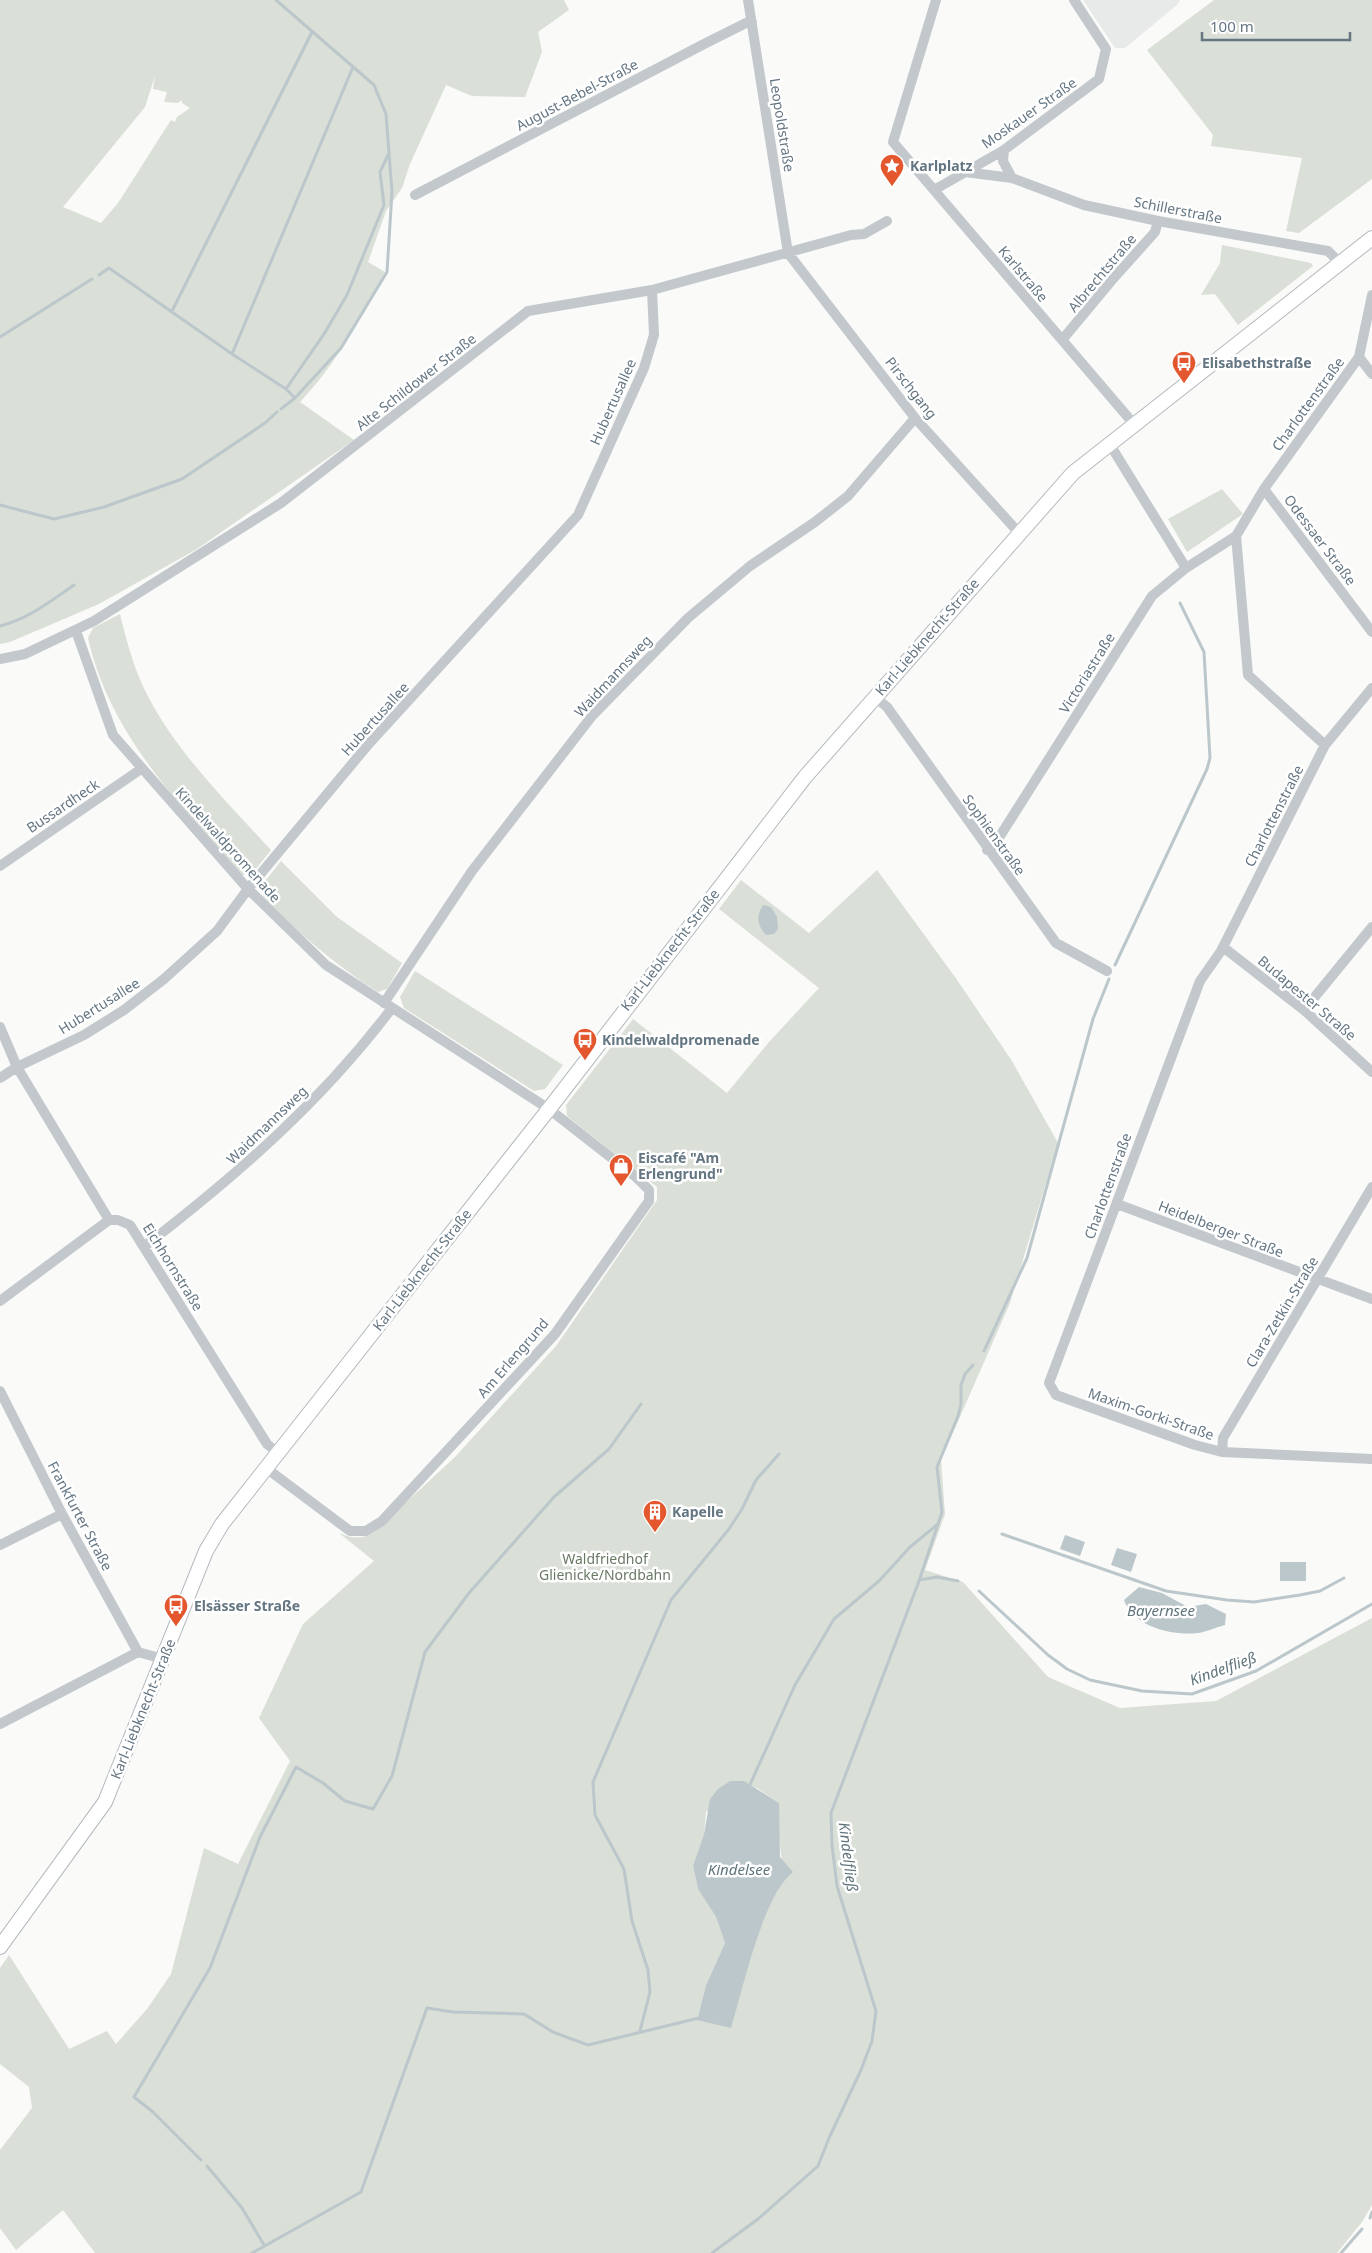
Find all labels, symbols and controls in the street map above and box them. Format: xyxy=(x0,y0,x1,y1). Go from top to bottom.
scale bar xyxy=(1202,10,1350,42)
text: 100 m xyxy=(1210,16,1254,36)
street label: August-Bebel-Straße xyxy=(512,54,641,135)
street label: Moskauer Straße xyxy=(977,73,1080,152)
street label: Leopoldstraße xyxy=(766,77,799,173)
place icon: Karlplatz xyxy=(879,153,905,187)
place label: Karlplatz xyxy=(910,156,973,175)
street label: Schillerstraße xyxy=(1132,192,1224,227)
street label: Albrechtstraße xyxy=(1063,229,1140,316)
street label: Karlstraße xyxy=(994,242,1053,306)
street label: Alte Schildower Straße xyxy=(352,329,480,434)
bus stop icon: Elisabethstraße xyxy=(1171,350,1197,384)
street label: Pirschgang xyxy=(881,353,942,423)
place label: Elisabethstraße xyxy=(1202,353,1312,372)
street label: Charlottenstraße xyxy=(1267,353,1348,454)
street label: Hubertusallee xyxy=(585,356,640,448)
street label: Odessaer Straße xyxy=(1280,491,1361,589)
street label: Karl-Liebknecht-Straße xyxy=(870,574,983,699)
street label: Victoriastraße xyxy=(1054,629,1119,717)
street label: Waidmannsweg xyxy=(570,631,655,721)
street label: Hubertusallee xyxy=(337,678,413,759)
street label: Charlottenstraße xyxy=(1240,762,1307,870)
street label: Bussardheck xyxy=(23,774,103,837)
street label: Kindelwaldpromenade xyxy=(172,783,285,906)
street label: Sophienstraße xyxy=(959,791,1030,879)
street label: Karl-Liebknecht-Straße xyxy=(616,885,723,1015)
street label: Budapester Straße xyxy=(1254,951,1360,1044)
street label: Hubertusallee xyxy=(54,973,143,1038)
bus stop icon: Kindelwaldpromenade xyxy=(572,1027,598,1061)
place label: Kindelwaldpromenade xyxy=(602,1030,760,1049)
street label: Waidmannsweg xyxy=(222,1081,311,1168)
street label: Charlottenstraße xyxy=(1079,1130,1136,1242)
place label: Eiscafé "Am Erlengrund" xyxy=(638,1148,723,1183)
shop icon: Eiscafé "Am Erlengrund" xyxy=(608,1153,634,1187)
street label: Heidelberger Straße xyxy=(1156,1196,1287,1261)
street label: Karl-Liebknecht-Straße xyxy=(368,1205,475,1335)
street label: Eichhornstraße xyxy=(139,1219,208,1314)
street label: Clara-Zetkin-Straße xyxy=(1241,1253,1322,1371)
street label: Am Erlengrund xyxy=(473,1314,553,1402)
street label: Maxim-Gorki-Straße xyxy=(1086,1383,1217,1444)
street label: Frankfurter Straße xyxy=(44,1458,117,1574)
building icon: Kapelle xyxy=(642,1499,668,1533)
place label: Kapelle xyxy=(672,1502,724,1521)
park label: Waldfriedhof Glienicke/Nordbahn xyxy=(539,1549,671,1584)
bus stop icon: Elsässer Straße xyxy=(163,1593,189,1627)
place label: Elsässer Straße xyxy=(194,1596,300,1615)
water label: Bayernsee xyxy=(1127,1600,1196,1620)
street label: Karl-Liebknecht-Straße xyxy=(106,1636,179,1782)
water label: Kindelfließ xyxy=(1186,1647,1259,1689)
water label: Kindelfließ xyxy=(835,1821,863,1893)
water label: Kindelsee xyxy=(708,1859,771,1879)

